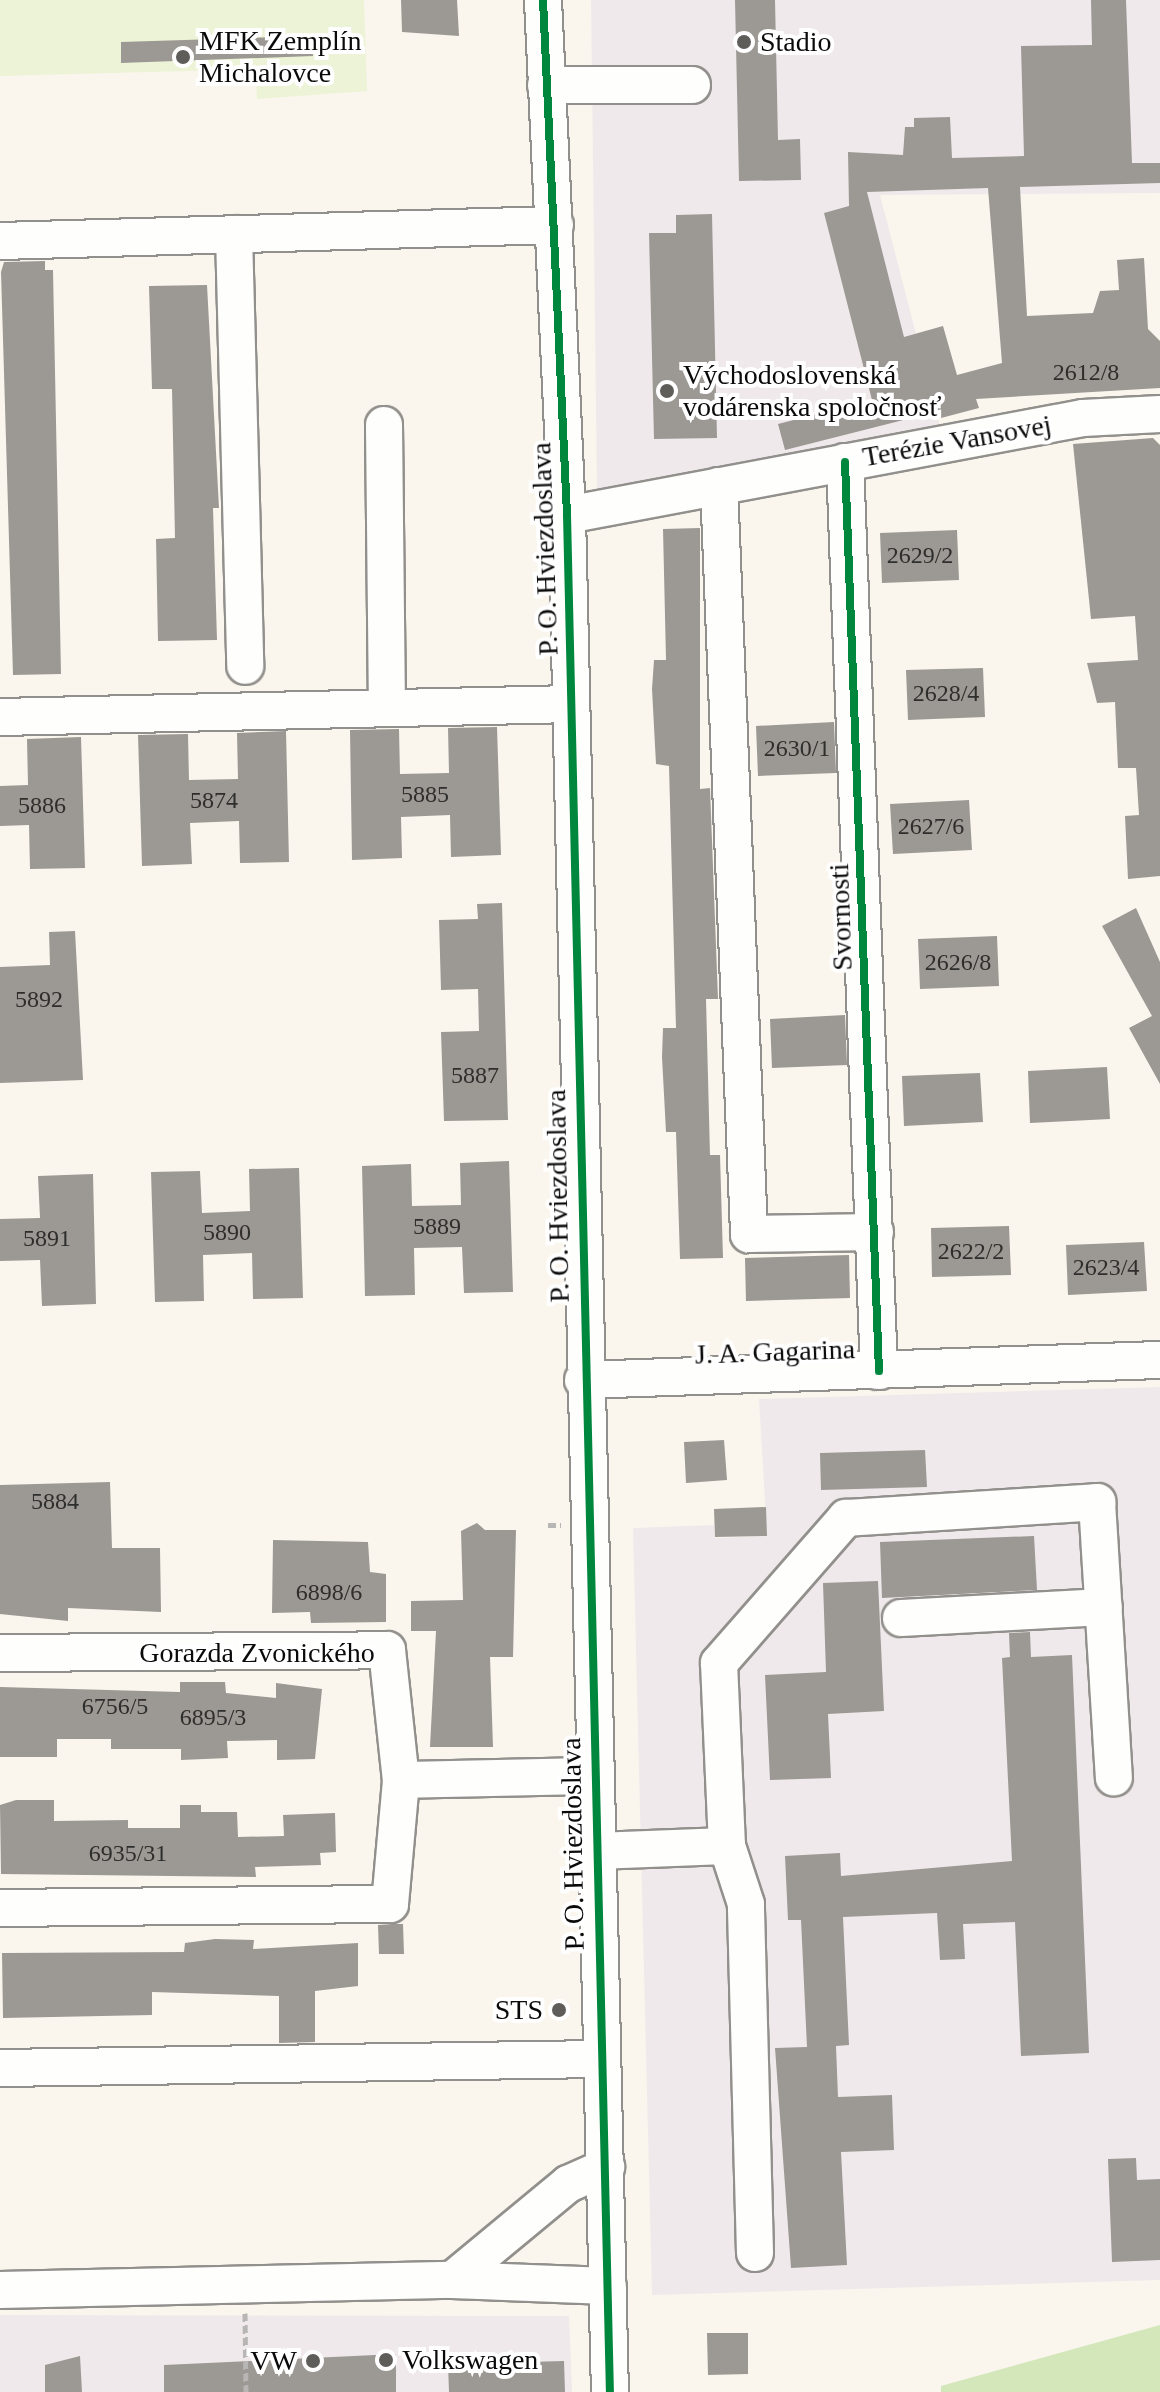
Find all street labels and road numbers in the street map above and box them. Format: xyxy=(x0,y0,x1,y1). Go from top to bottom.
street label: Terézie Vansovej xyxy=(860,408,1054,474)
street label: P. O. Hviezdoslava xyxy=(524,442,566,656)
street label: Svornosti xyxy=(822,863,860,971)
street label: P. O. Hviezdoslava xyxy=(539,1089,577,1303)
street label: J. A. Gagarina xyxy=(694,1332,856,1372)
street label: Gorazda Zvonického xyxy=(139,1636,375,1670)
street label: P. O. Hviezdoslava xyxy=(554,1737,592,1951)

